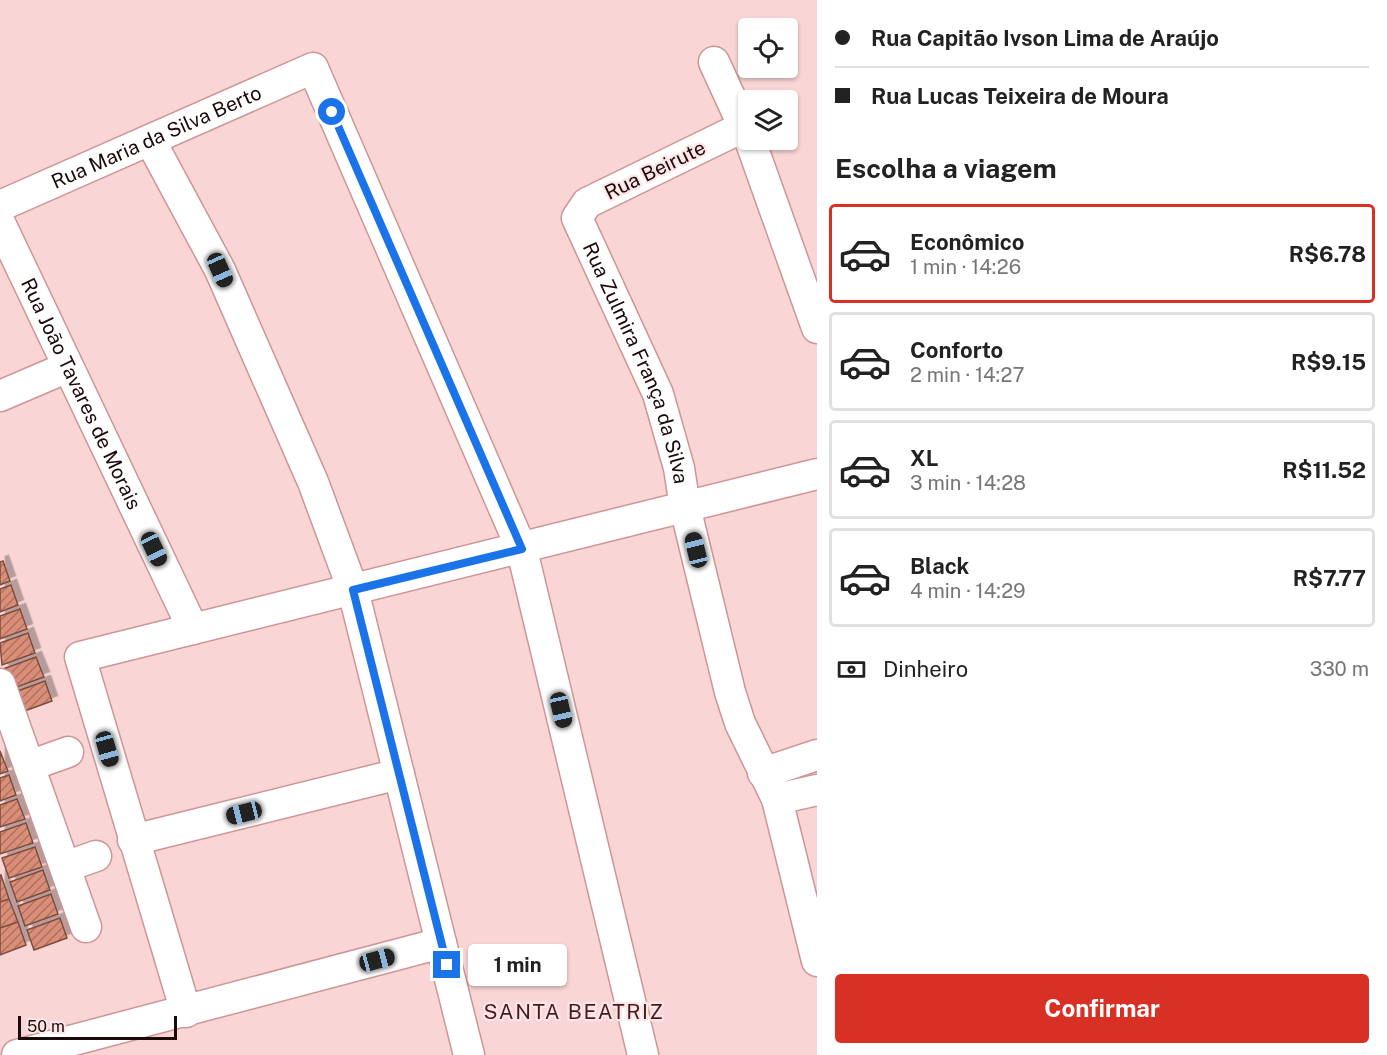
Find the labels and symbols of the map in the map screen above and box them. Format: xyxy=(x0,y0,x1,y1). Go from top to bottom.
street label: Rua Maria da Silva Berto xyxy=(48,80,265,194)
route start xyxy=(318,98,345,125)
street label: Rua Beirute xyxy=(601,135,709,205)
street label: Rua Zulmira França da Silva xyxy=(578,238,693,485)
car xyxy=(204,250,236,290)
street label: Rua João Tavares de Morais xyxy=(16,274,146,513)
car xyxy=(138,529,170,569)
car xyxy=(683,530,709,570)
car xyxy=(548,690,574,730)
car xyxy=(93,729,121,769)
car xyxy=(224,800,264,826)
callout: 1 min xyxy=(468,944,567,986)
car xyxy=(357,947,397,973)
route end xyxy=(433,951,460,978)
district label: SANTA BEATRIZ xyxy=(484,999,664,1024)
scale bar xyxy=(18,1013,177,1040)

